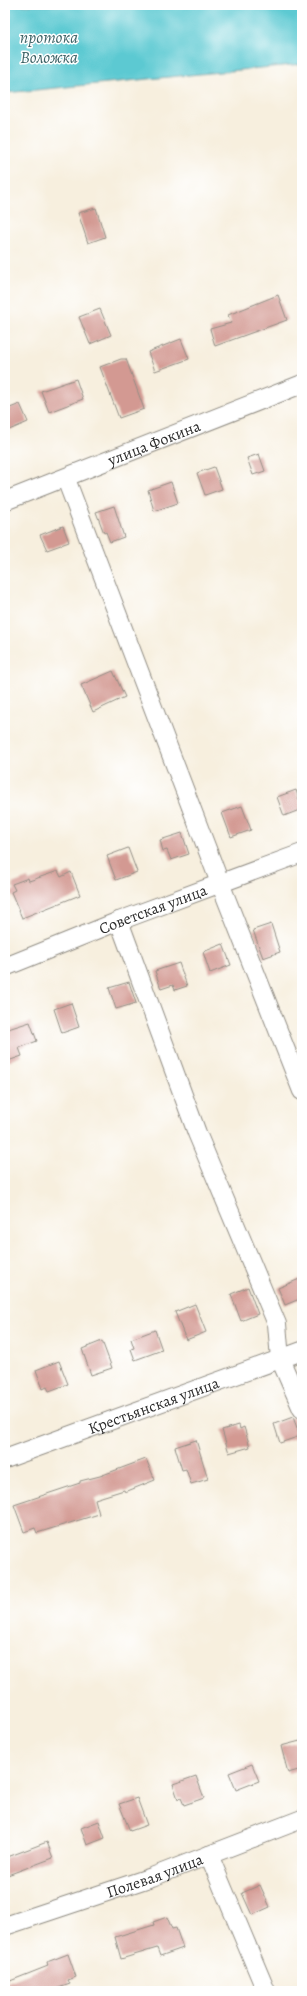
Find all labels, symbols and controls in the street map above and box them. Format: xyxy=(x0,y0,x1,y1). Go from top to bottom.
water label: протока Воложка xyxy=(20,26,78,69)
street label: улица Фокина xyxy=(104,415,204,472)
street label: Советская улица xyxy=(96,879,211,940)
street label: Крестьянская улица xyxy=(85,1372,223,1440)
street label: Полевая улица xyxy=(104,1848,207,1903)

